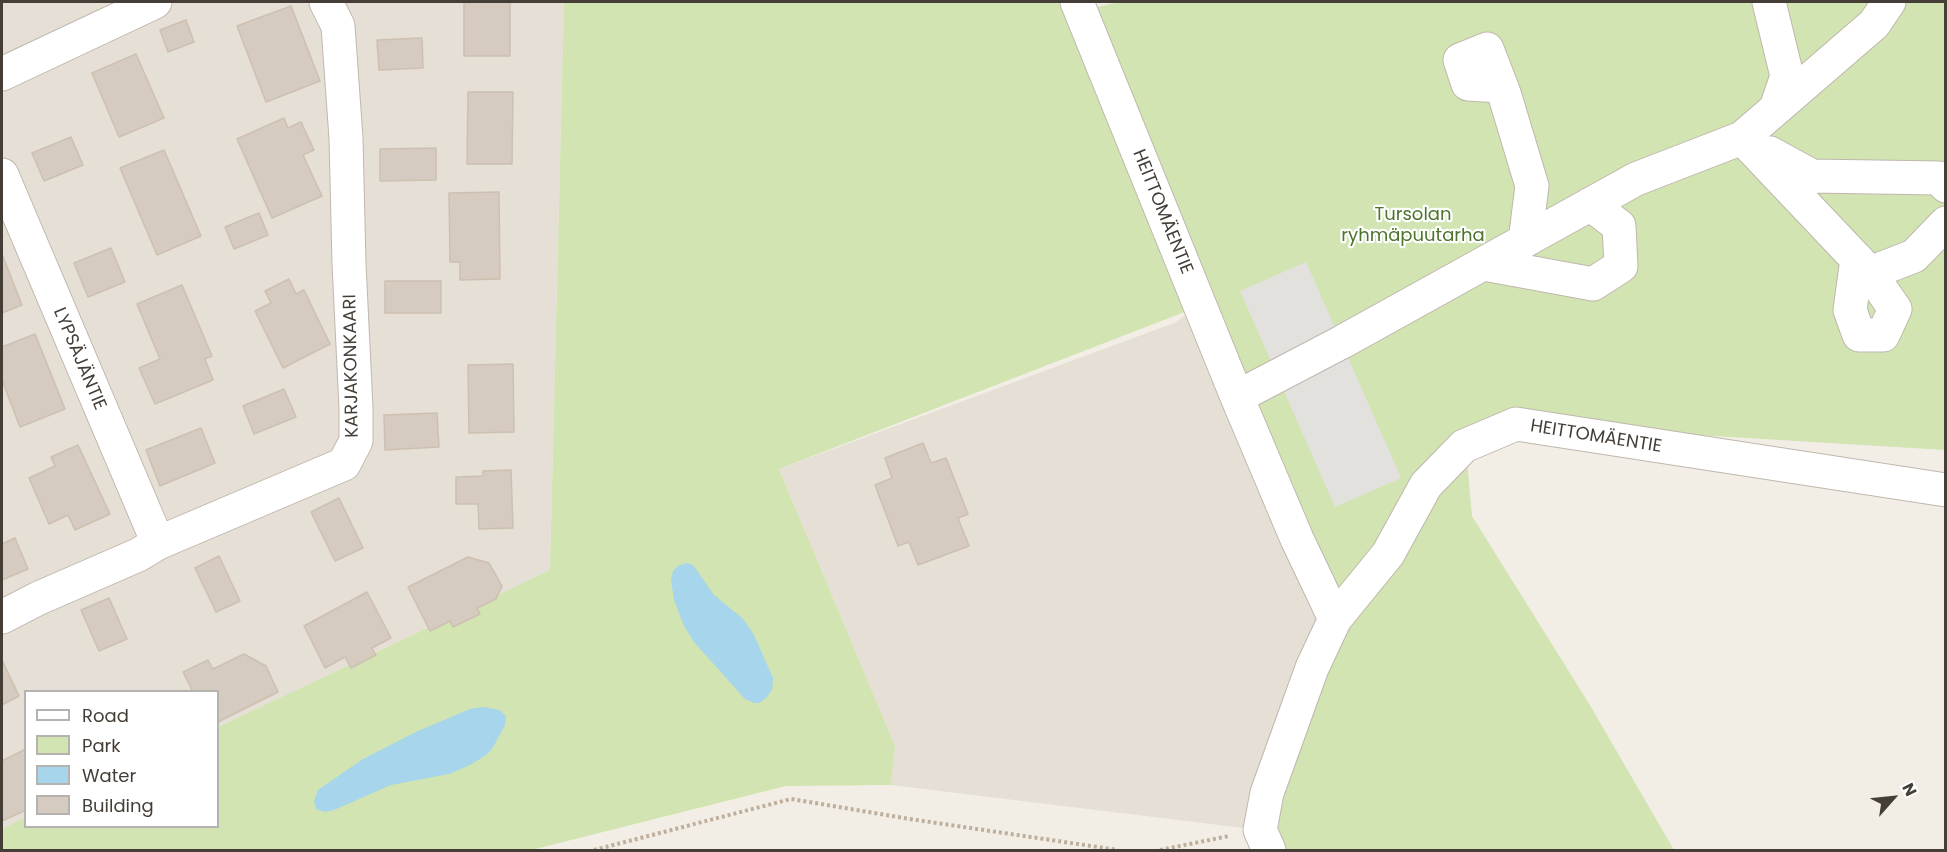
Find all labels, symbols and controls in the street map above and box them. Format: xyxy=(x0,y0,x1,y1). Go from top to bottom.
street label: HEITTOMÄENTIE xyxy=(1127,146,1197,278)
park label: Tursolan ryhmäpuutarha xyxy=(1341,204,1485,246)
street label: KARJAKONKAARI xyxy=(340,294,364,438)
street label: LYPSÄJÄNTIE xyxy=(48,305,110,413)
street label: HEITTOMÄENTIE xyxy=(1529,416,1663,458)
legend xyxy=(24,690,219,828)
text: Road xyxy=(82,703,129,728)
text: Park xyxy=(82,733,121,758)
text: Water xyxy=(82,763,136,788)
north arrow xyxy=(1863,768,1923,828)
text: N xyxy=(1896,779,1922,800)
text: Building xyxy=(82,793,154,818)

